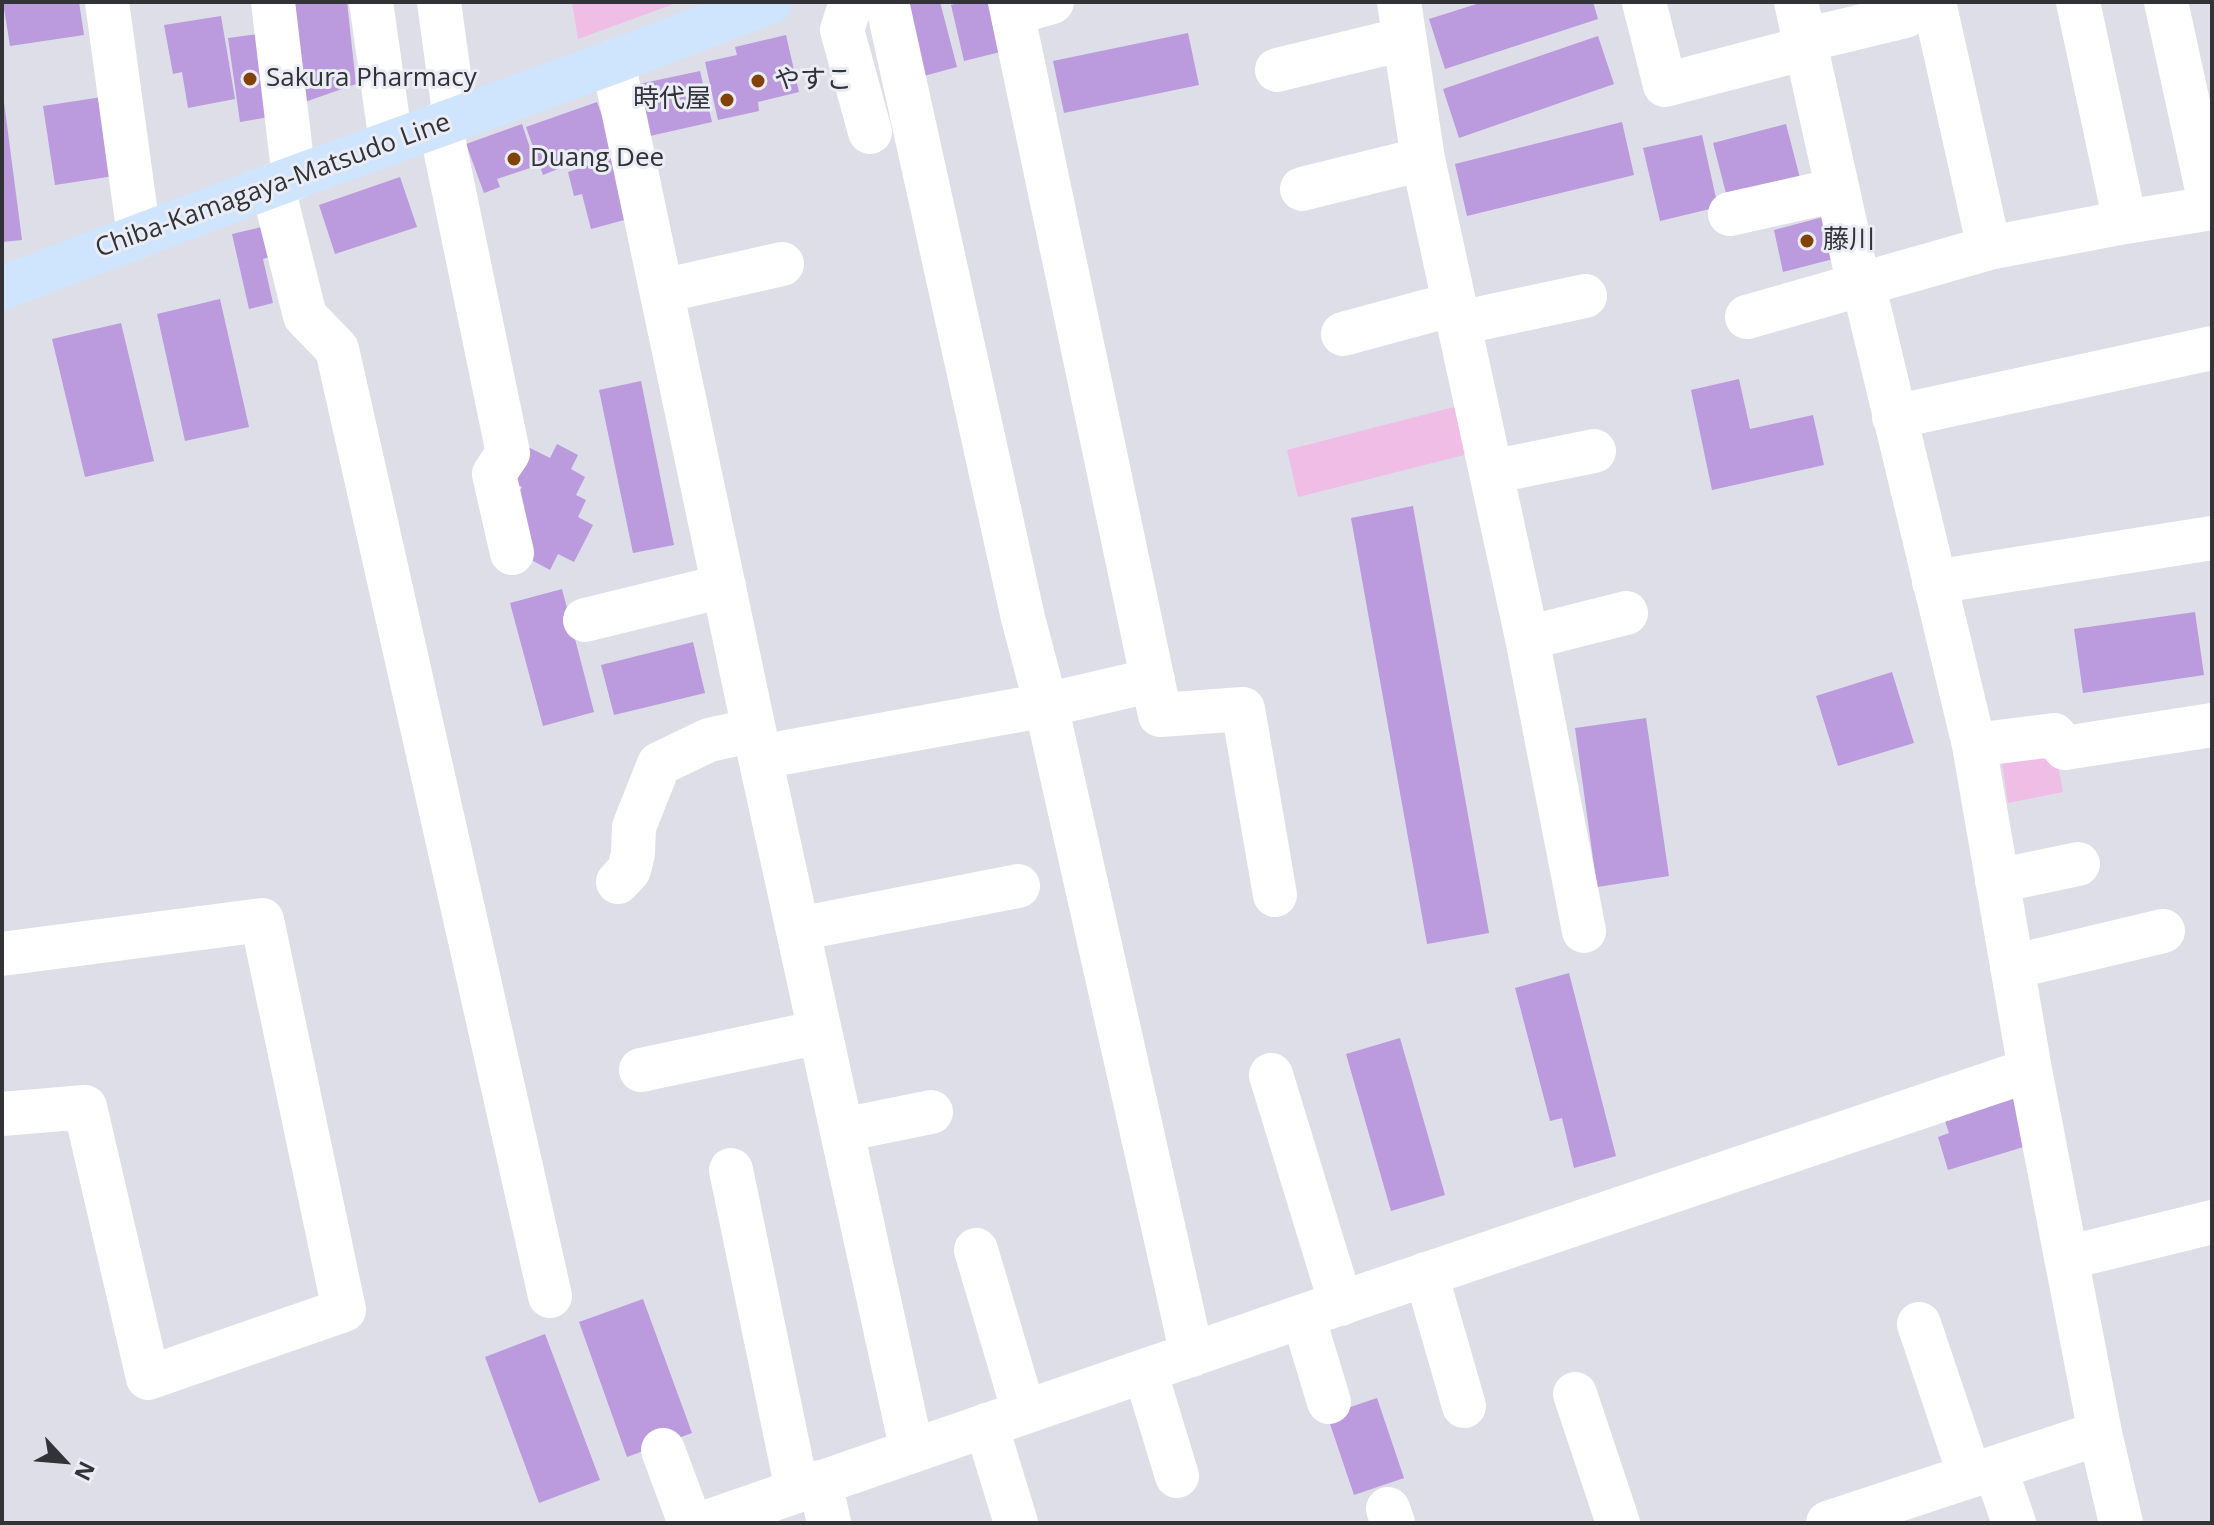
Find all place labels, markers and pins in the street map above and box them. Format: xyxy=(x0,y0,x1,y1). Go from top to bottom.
place label: Sakura Pharmacy xyxy=(266,63,477,95)
place label: やすこ xyxy=(774,65,852,97)
marker: Sakura Pharmacy xyxy=(241,70,259,88)
marker: やすこ xyxy=(749,72,767,90)
place label: 時代屋 xyxy=(633,84,711,116)
marker: 時代屋 xyxy=(718,91,736,109)
place label: Duang Dee xyxy=(530,143,664,175)
marker: Duang Dee xyxy=(505,150,523,168)
place label: 藤川 xyxy=(1823,225,1875,257)
marker: 藤川 xyxy=(1798,232,1816,250)

